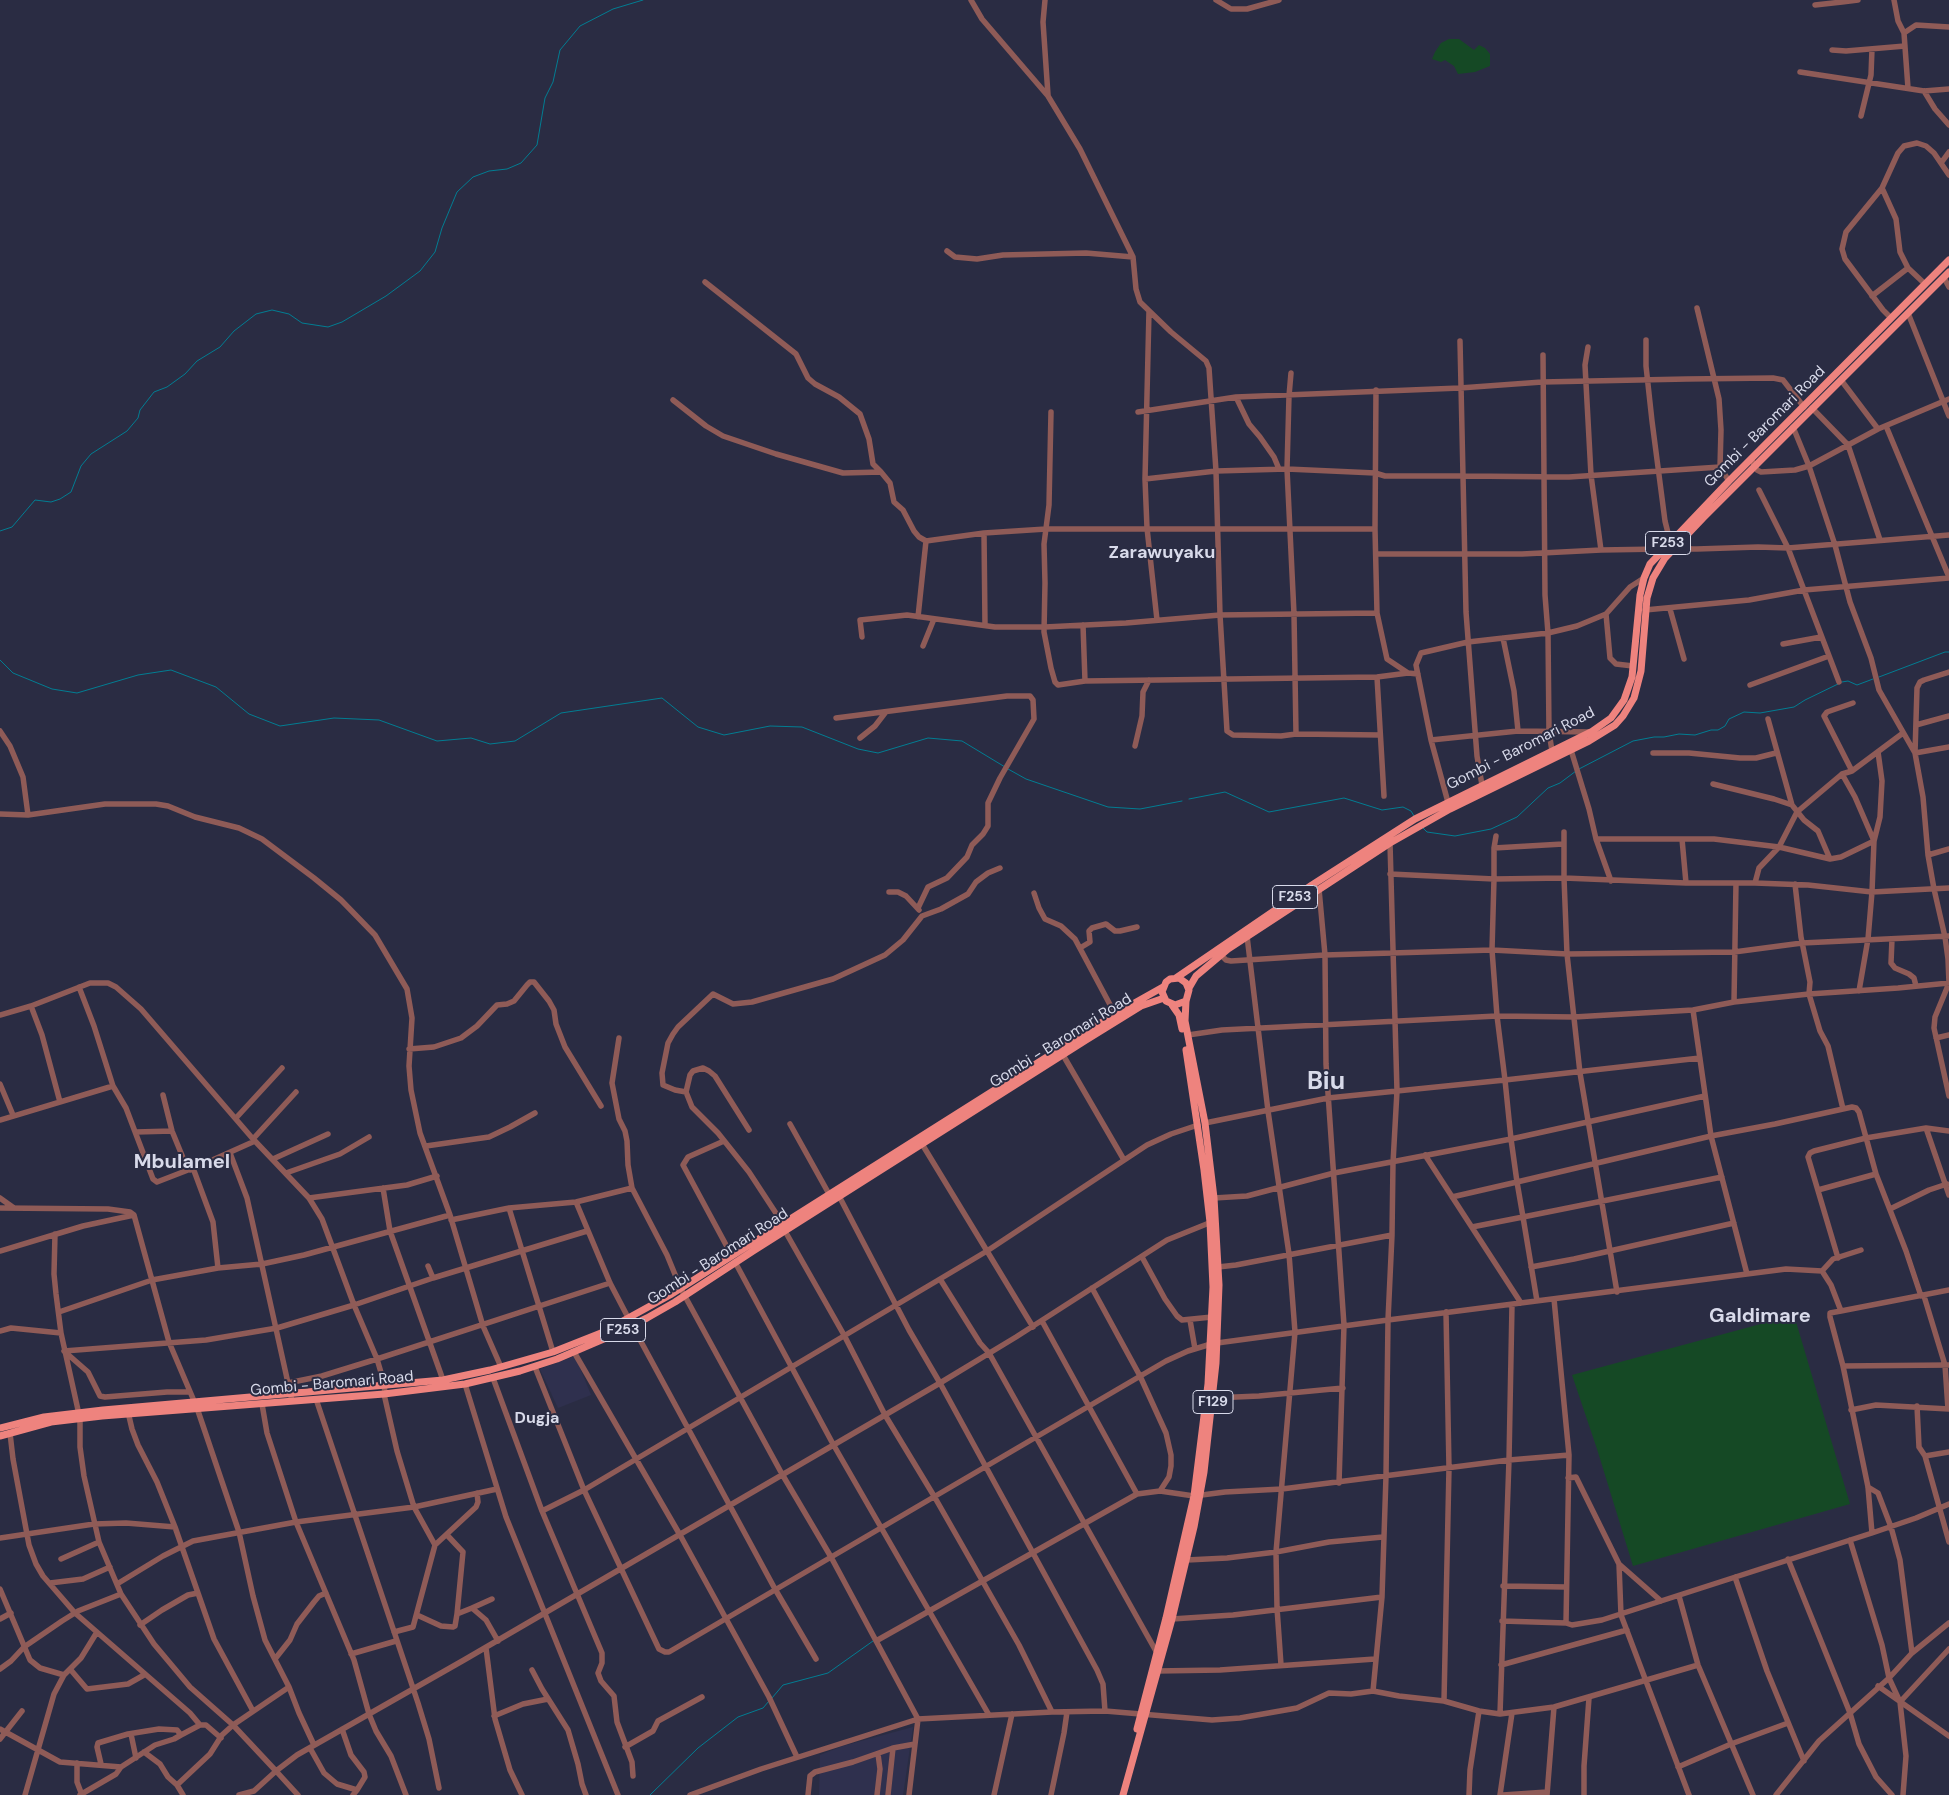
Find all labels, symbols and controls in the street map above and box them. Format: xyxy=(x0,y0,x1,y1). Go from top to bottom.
street label: Gombi - Baromari Road xyxy=(1701,363,1829,491)
road number: F253 xyxy=(1646,532,1690,554)
district label: Zarawuyaku xyxy=(1109,542,1215,564)
street label: Gombi - Baromari Road xyxy=(1444,704,1598,794)
road number: F253 xyxy=(1272,886,1318,909)
street label: Gombi - Baromari Road xyxy=(987,990,1135,1092)
district label: Biu xyxy=(1307,1067,1345,1097)
district label: Mbulamel xyxy=(134,1151,230,1175)
street label: Gombi - Baromari Road xyxy=(644,1205,792,1309)
district label: Galdimare xyxy=(1709,1305,1811,1329)
road number: F253 xyxy=(600,1318,646,1342)
street label: Gombi - Baromari Road xyxy=(250,1368,414,1400)
road number: F129 xyxy=(1193,1390,1233,1414)
district label: Dugja xyxy=(515,1409,559,1429)

